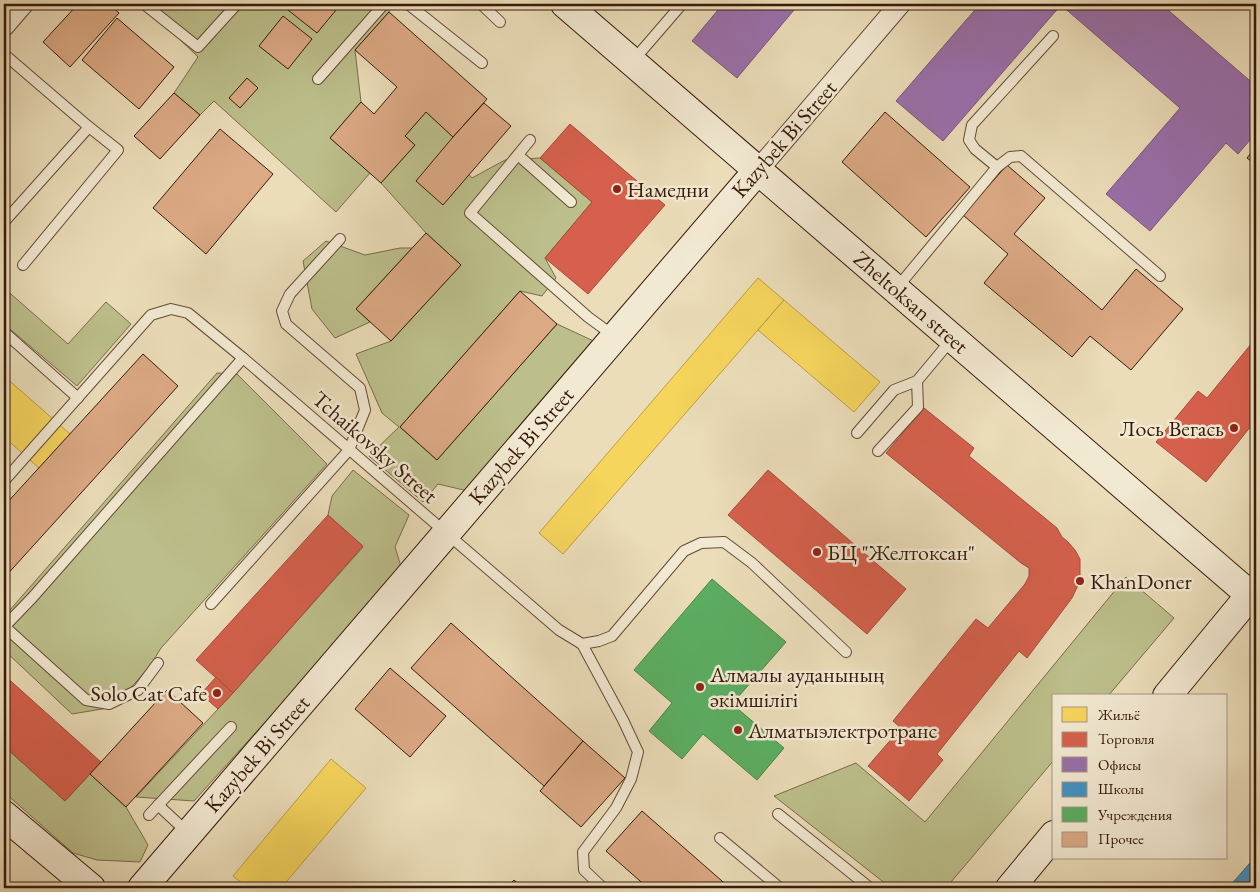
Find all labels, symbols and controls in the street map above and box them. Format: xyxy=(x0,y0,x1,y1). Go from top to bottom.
street label: Kazybek Bi Street xyxy=(725,74,843,204)
place label: Намедни xyxy=(627,175,709,204)
marker: Намедни xyxy=(611,183,623,195)
street label: Zheltoksan street xyxy=(847,244,975,360)
street label: Kazybek Bi Street xyxy=(462,381,580,511)
street label: Tchaikovsky Street xyxy=(306,384,444,510)
place label: Лось Вегась xyxy=(1120,414,1224,443)
marker: Лось Вегась xyxy=(1228,422,1240,434)
place label: БЦ "Желтоксан" xyxy=(827,538,975,567)
marker: БЦ "Желтоксан" xyxy=(811,546,823,558)
place label: KhanDoner xyxy=(1090,567,1192,596)
marker: KhanDoner xyxy=(1074,575,1086,587)
place label: Алмалы ауданының әкімшілігі xyxy=(709,660,884,714)
place label: Solo Cat Cafe xyxy=(91,679,207,708)
marker: Алмалы ауданының әкімшілігі xyxy=(694,681,706,693)
marker: Solo Cat Cafe xyxy=(211,687,223,699)
street label: Kazybek Bi Street xyxy=(198,689,316,819)
legend xyxy=(1052,694,1228,860)
text: Жильё xyxy=(1097,705,1140,724)
place label: Алматыэлектротранс xyxy=(747,716,937,745)
marker: Алматыэлектротранс xyxy=(732,724,744,736)
text: Торговля xyxy=(1098,729,1155,748)
text: Офисы xyxy=(1098,755,1141,774)
text: Школы xyxy=(1098,779,1144,798)
text: Учреждения xyxy=(1097,805,1173,824)
text: Прочее xyxy=(1098,829,1144,848)

